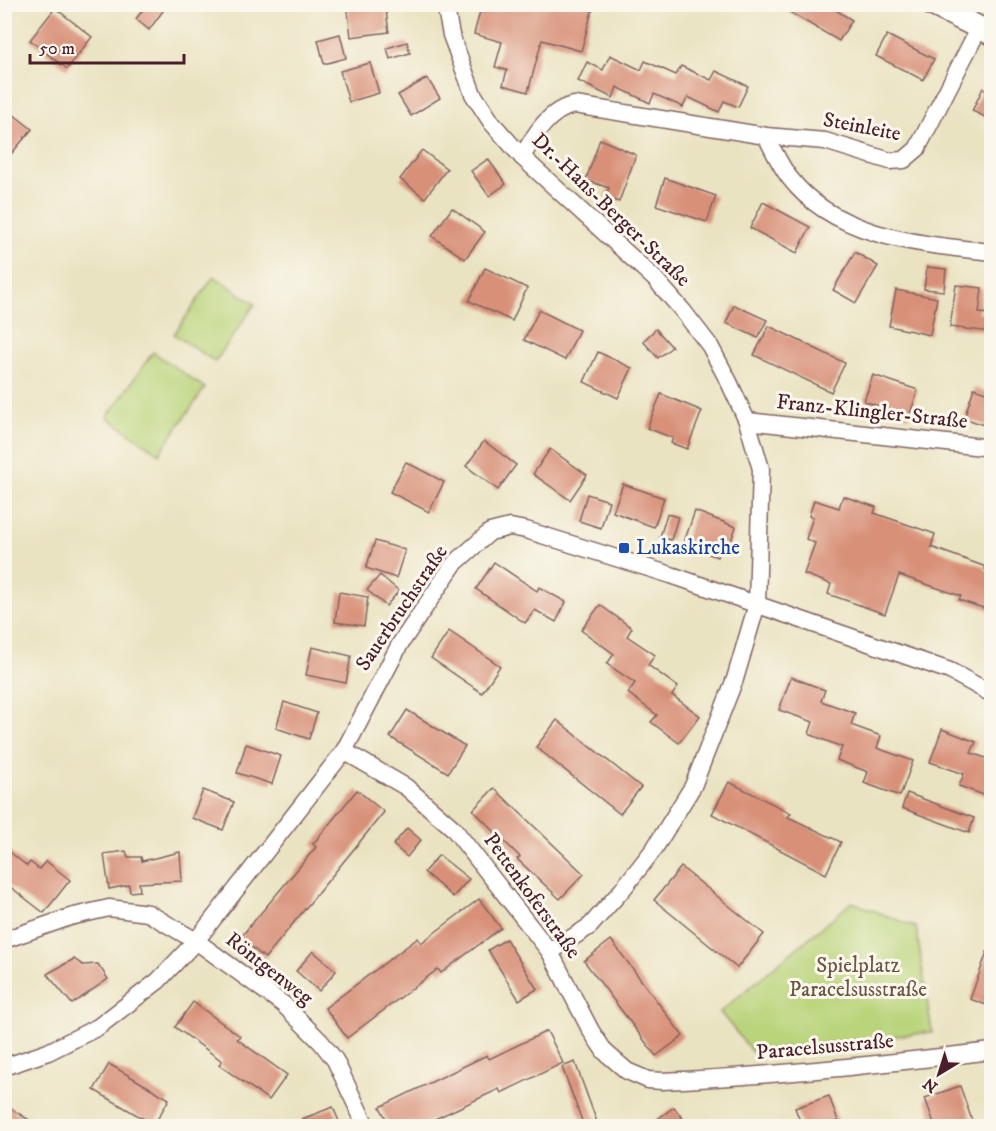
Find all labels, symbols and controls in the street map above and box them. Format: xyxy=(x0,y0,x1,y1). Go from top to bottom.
scale bar xyxy=(30,27,184,65)
text: 50 m xyxy=(39,38,75,60)
street label: Steinleite xyxy=(821,107,903,147)
street label: Dr.-Hans-Berger-Straße xyxy=(526,127,696,293)
street label: Franz-Klingler-Straße xyxy=(775,389,969,435)
place label: Lukaskirche xyxy=(636,535,740,561)
street label: Sauerbruchstraße xyxy=(350,540,454,676)
marker: Lukaskirche xyxy=(617,541,631,555)
street label: Pettenkoferstraße xyxy=(478,828,587,964)
street label: Röntgenweg xyxy=(220,927,319,1012)
park label: Spielplatz Paracelsusstraße xyxy=(789,953,927,1003)
street label: Paracelsusstraße xyxy=(755,1028,895,1066)
north arrow xyxy=(909,1044,969,1104)
text: N xyxy=(919,1073,942,1097)

